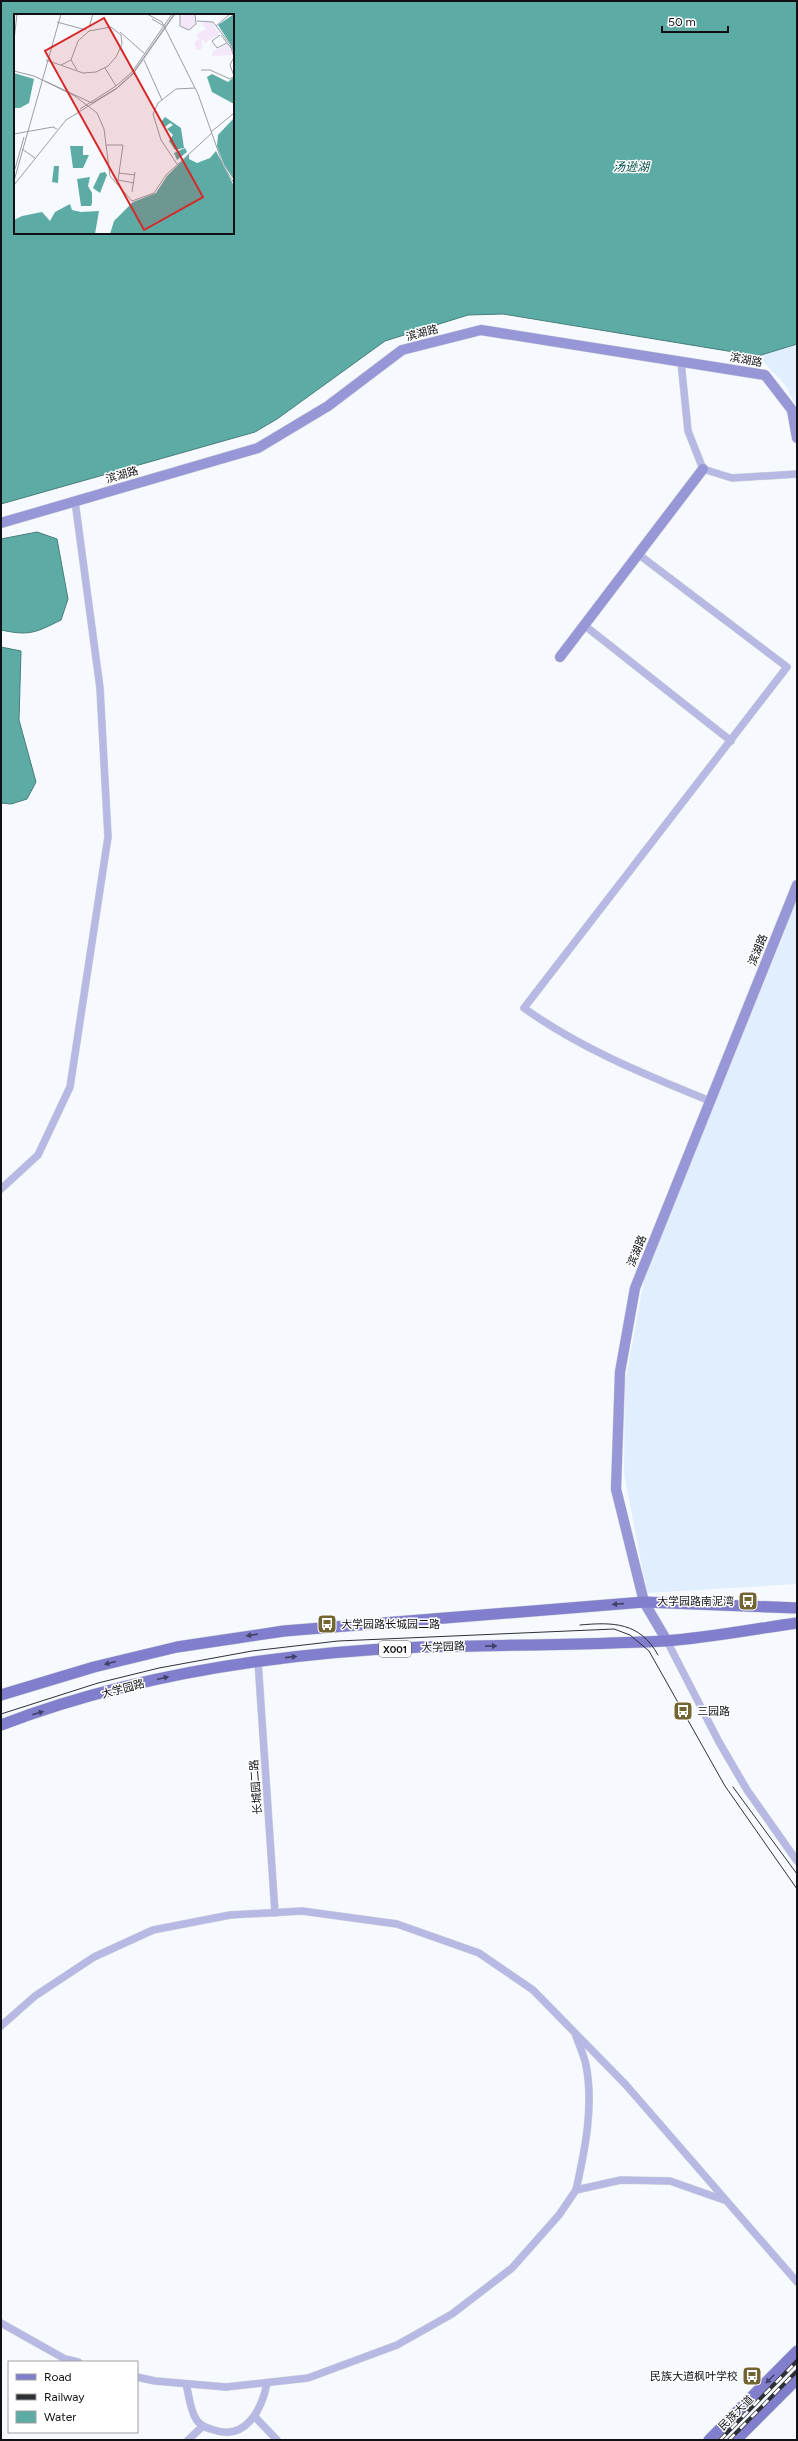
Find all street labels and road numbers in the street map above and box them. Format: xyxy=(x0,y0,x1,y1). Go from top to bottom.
street label: 滨湖路 xyxy=(404,322,440,344)
street label: 滨湖路 xyxy=(729,351,763,369)
street label: 滨湖路 xyxy=(104,464,140,486)
street label: 滨湖路 xyxy=(746,932,770,968)
street label: 滨湖路 xyxy=(625,1233,649,1269)
street label: 大学园路 xyxy=(421,1640,465,1654)
road number: X001 xyxy=(379,1641,411,1657)
street label: 大学园路 xyxy=(100,1677,146,1701)
street label: 长城园二路 xyxy=(248,1759,264,1815)
street label: 民族大道 xyxy=(716,2393,756,2433)

